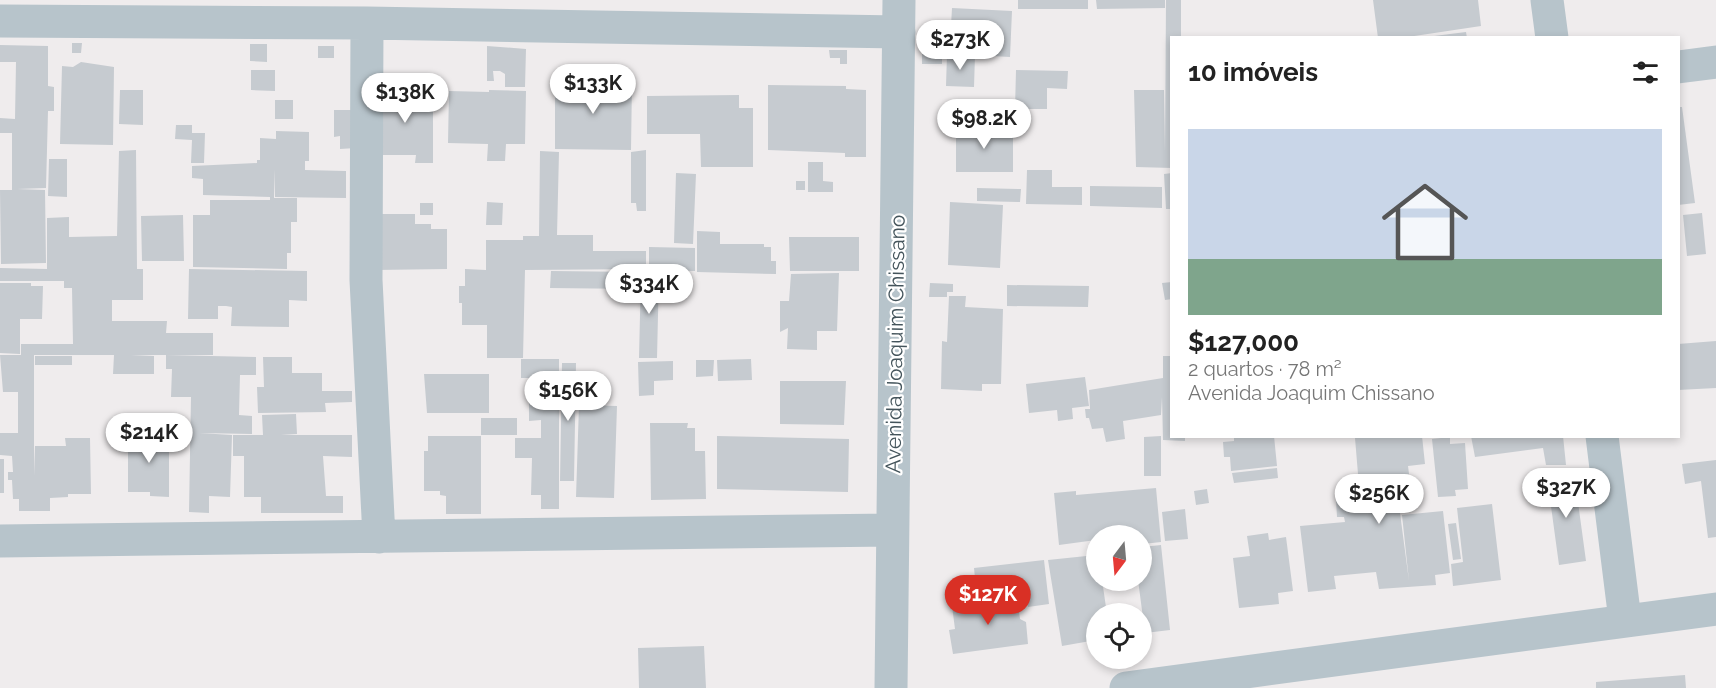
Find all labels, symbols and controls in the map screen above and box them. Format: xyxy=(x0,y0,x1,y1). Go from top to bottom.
pin: $273K xyxy=(918,20,1002,71)
text: $273K xyxy=(930,27,990,51)
icon: filters xyxy=(1629,56,1662,89)
text: 10 imóveis xyxy=(1188,57,1318,87)
pin: $133K xyxy=(551,64,635,115)
text: $133K xyxy=(564,71,622,95)
pin: $138K xyxy=(363,73,447,124)
text: $138K xyxy=(375,80,435,104)
pin: $98.2K xyxy=(935,99,1033,150)
text: $98.2K xyxy=(951,106,1017,130)
icon: home xyxy=(1371,168,1479,276)
street label: Avenida Joaquim Chissano xyxy=(880,214,910,474)
pin: $334K xyxy=(607,264,691,315)
text: $334K xyxy=(619,271,679,295)
text: $127,000 xyxy=(1188,327,1299,357)
text: 2 quartos · 78 m² xyxy=(1188,357,1342,381)
pin: $156K xyxy=(526,371,610,422)
text: $156K xyxy=(538,378,598,402)
text: Avenida Joaquim Chissano xyxy=(1188,381,1435,405)
pin: $214K xyxy=(107,413,191,464)
text: $214K xyxy=(120,420,178,444)
pin: $327K xyxy=(1524,468,1608,519)
pin: $256K xyxy=(1337,474,1421,525)
text: $327K xyxy=(1536,475,1596,499)
text: $256K xyxy=(1349,481,1409,505)
north arrow xyxy=(1086,525,1152,591)
map controls xyxy=(1086,525,1152,669)
pin: $127K xyxy=(946,575,1030,626)
text: $127K xyxy=(959,582,1017,606)
button: locate xyxy=(1086,603,1152,669)

